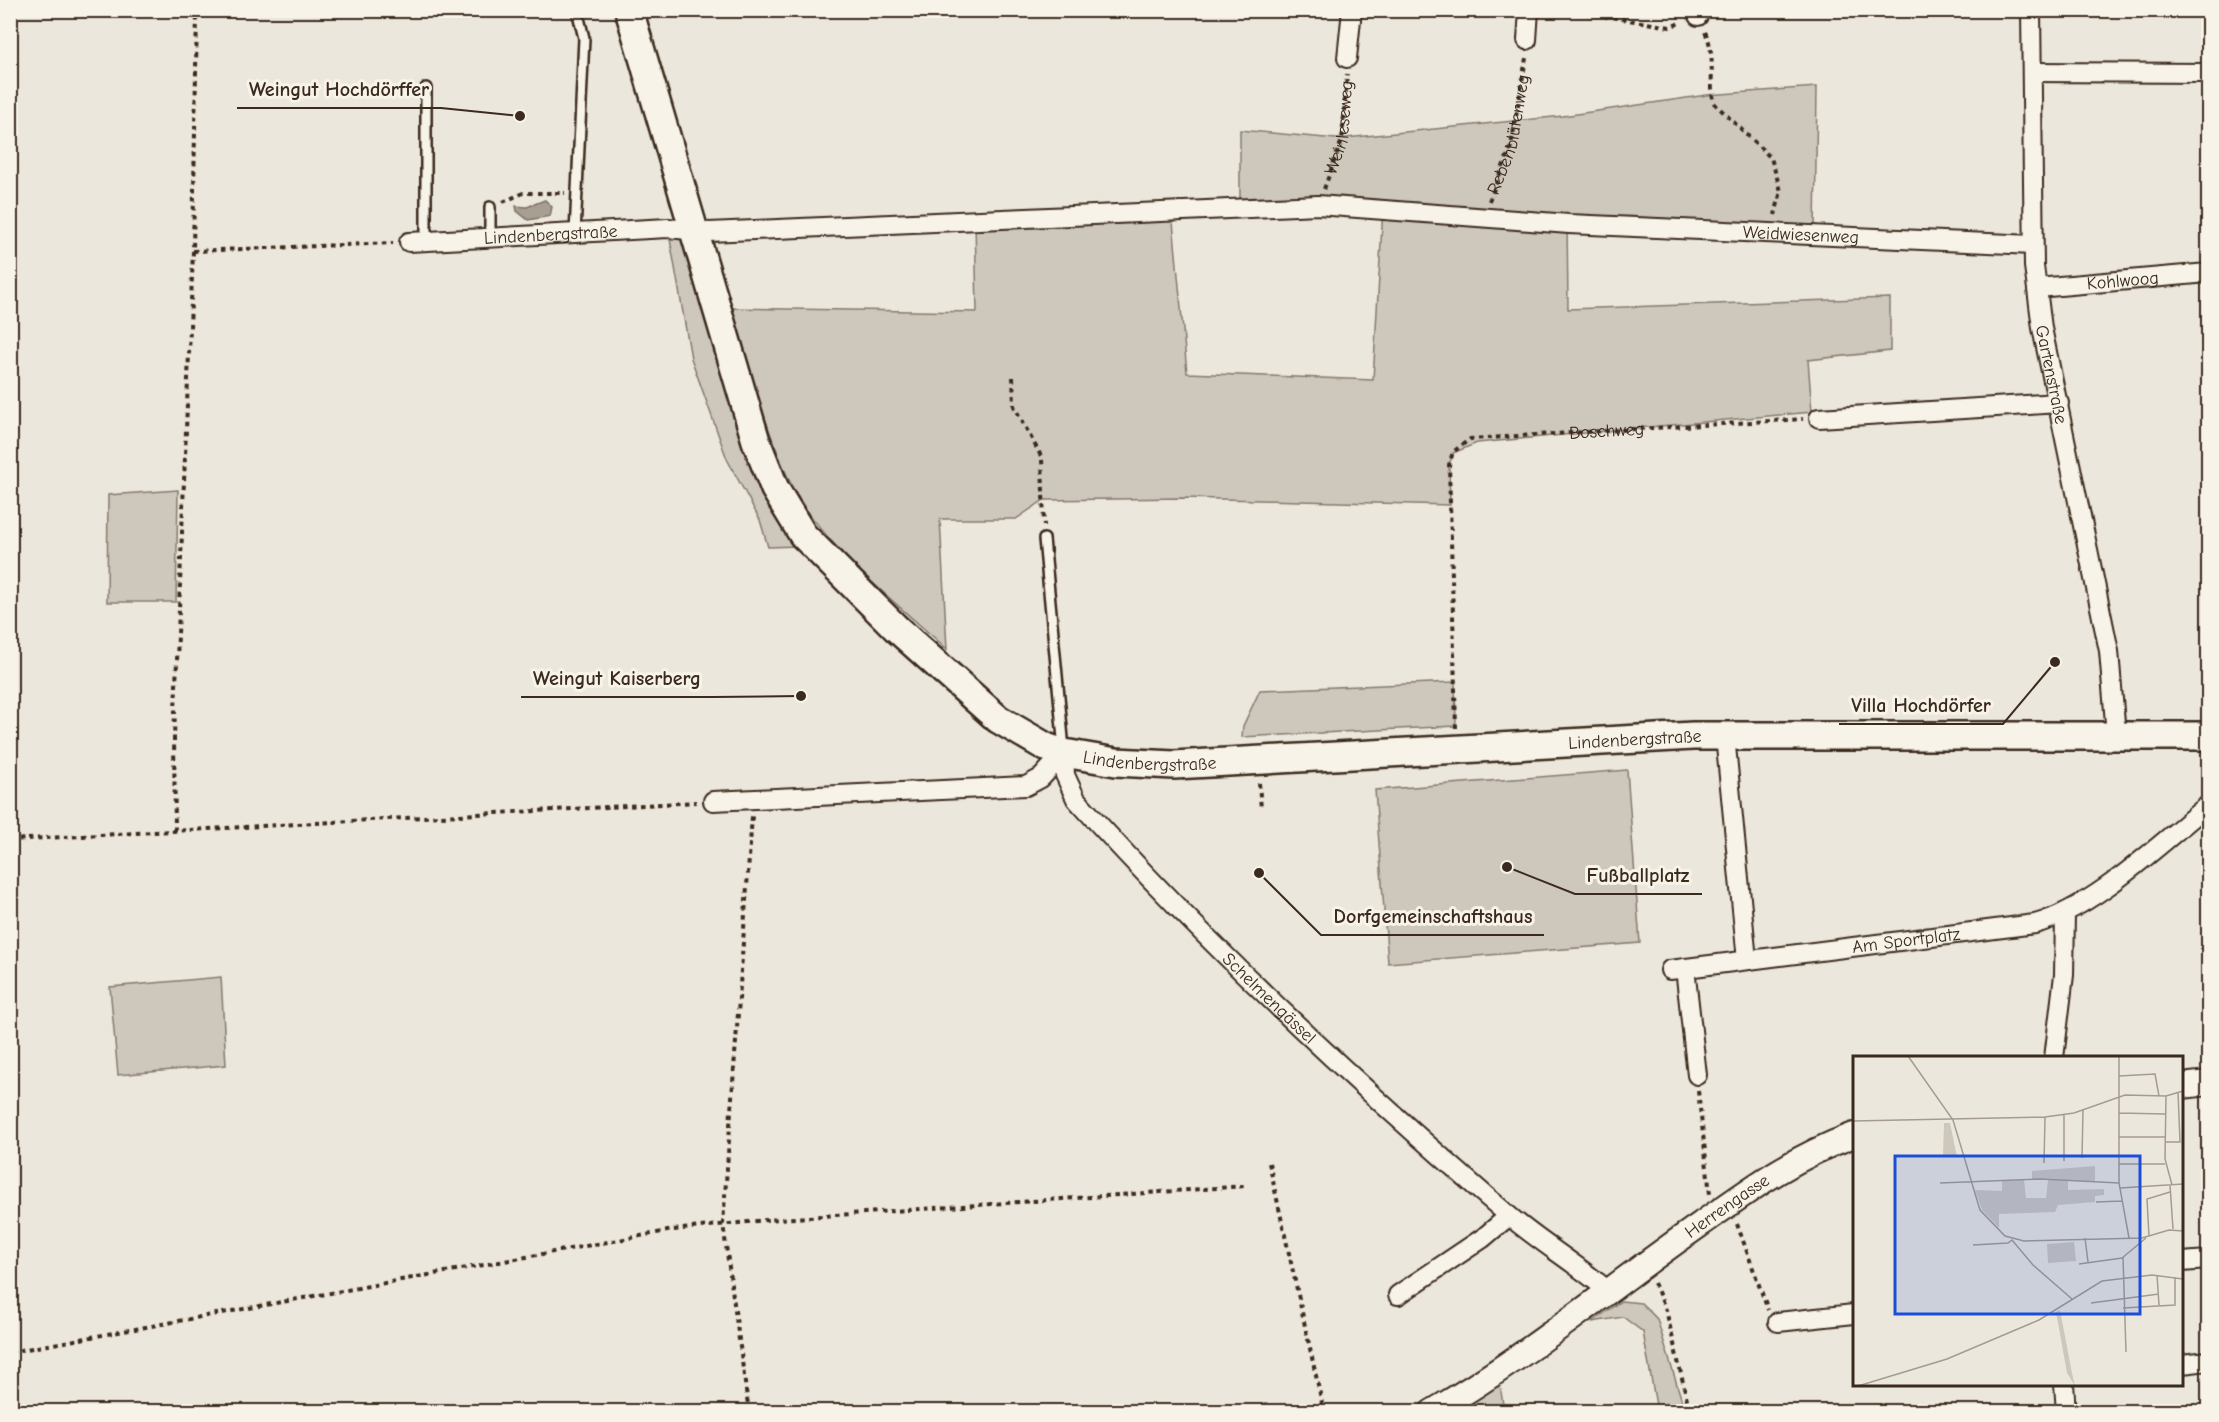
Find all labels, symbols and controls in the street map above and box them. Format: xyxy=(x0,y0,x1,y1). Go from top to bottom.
callout: Weingut Hochdörffer xyxy=(237,70,441,108)
street label: Rebenblütenweg xyxy=(1482,73,1534,197)
text: Weingut Hochdörffer xyxy=(249,78,429,101)
street label: Weinleseweg xyxy=(1320,80,1357,178)
street label: Lindenbergstraße xyxy=(483,220,618,248)
street label: Weidwiesenweg xyxy=(1742,221,1859,248)
street label: Kohlwoog xyxy=(2086,267,2160,294)
street label: Gartenstraße xyxy=(2031,323,2072,426)
street label: Boschweg xyxy=(1568,418,1645,444)
callout: Weingut Kaiserberg xyxy=(521,659,712,697)
text: Weingut Kaiserberg xyxy=(533,667,701,690)
callout: Villa Hochdörfer xyxy=(1839,686,2003,724)
text: Villa Hochdörfer xyxy=(1851,694,1991,717)
street label: Lindenbergstraße xyxy=(1568,726,1702,753)
street label: Lindenbergstraße xyxy=(1082,746,1217,776)
callout: Fußballplatz xyxy=(1575,856,1702,894)
text: Fußballplatz xyxy=(1587,864,1690,887)
callout: Dorfgemeinschaftshaus xyxy=(1321,897,1544,935)
text: Dorfgemeinschaftshaus xyxy=(1334,905,1532,928)
street label: Am Sportplatz xyxy=(1851,923,1961,957)
street label: Schelmengässel xyxy=(1218,948,1321,1048)
inset map xyxy=(1853,1056,2183,1386)
street label: Herrengasse xyxy=(1681,1169,1773,1242)

